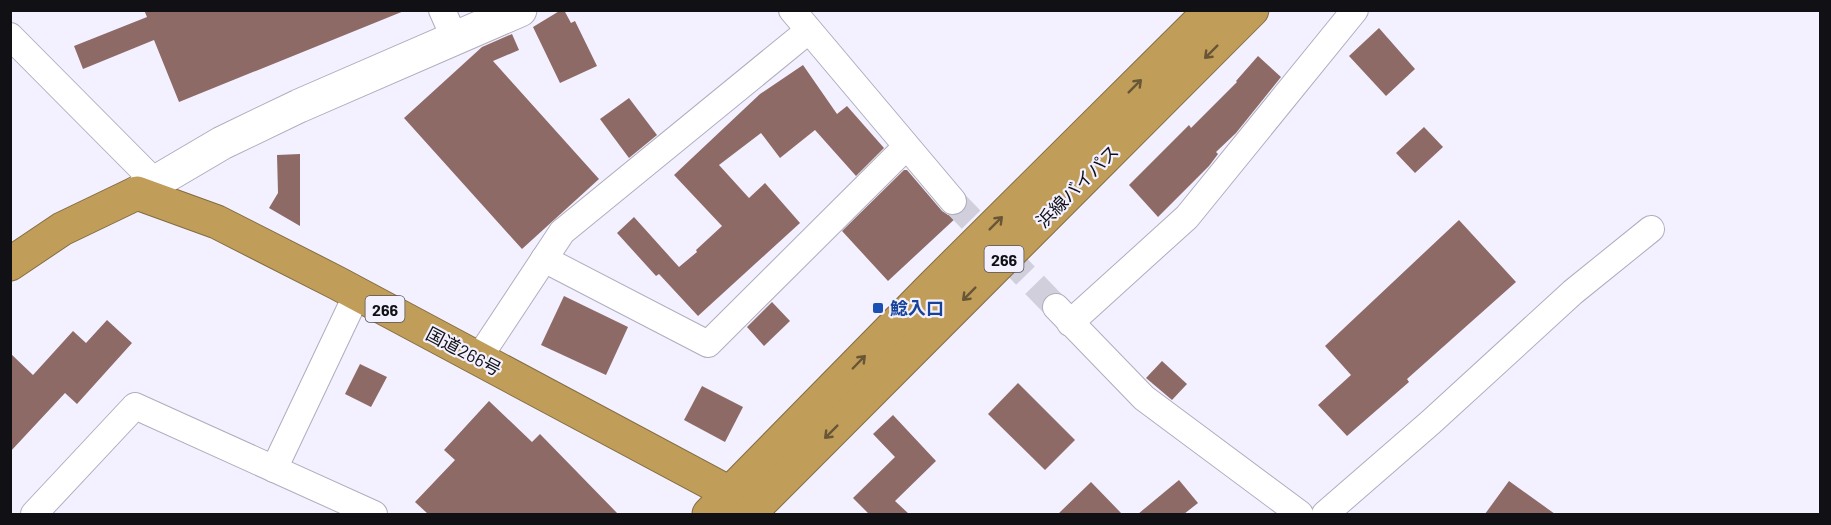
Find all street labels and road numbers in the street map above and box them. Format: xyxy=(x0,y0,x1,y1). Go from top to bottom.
street label: 浜線バイパス xyxy=(1031,140,1123,232)
road number: 266 xyxy=(984,246,1024,272)
road number: 266 xyxy=(366,296,404,322)
street label: 国道266号 xyxy=(423,322,505,380)

